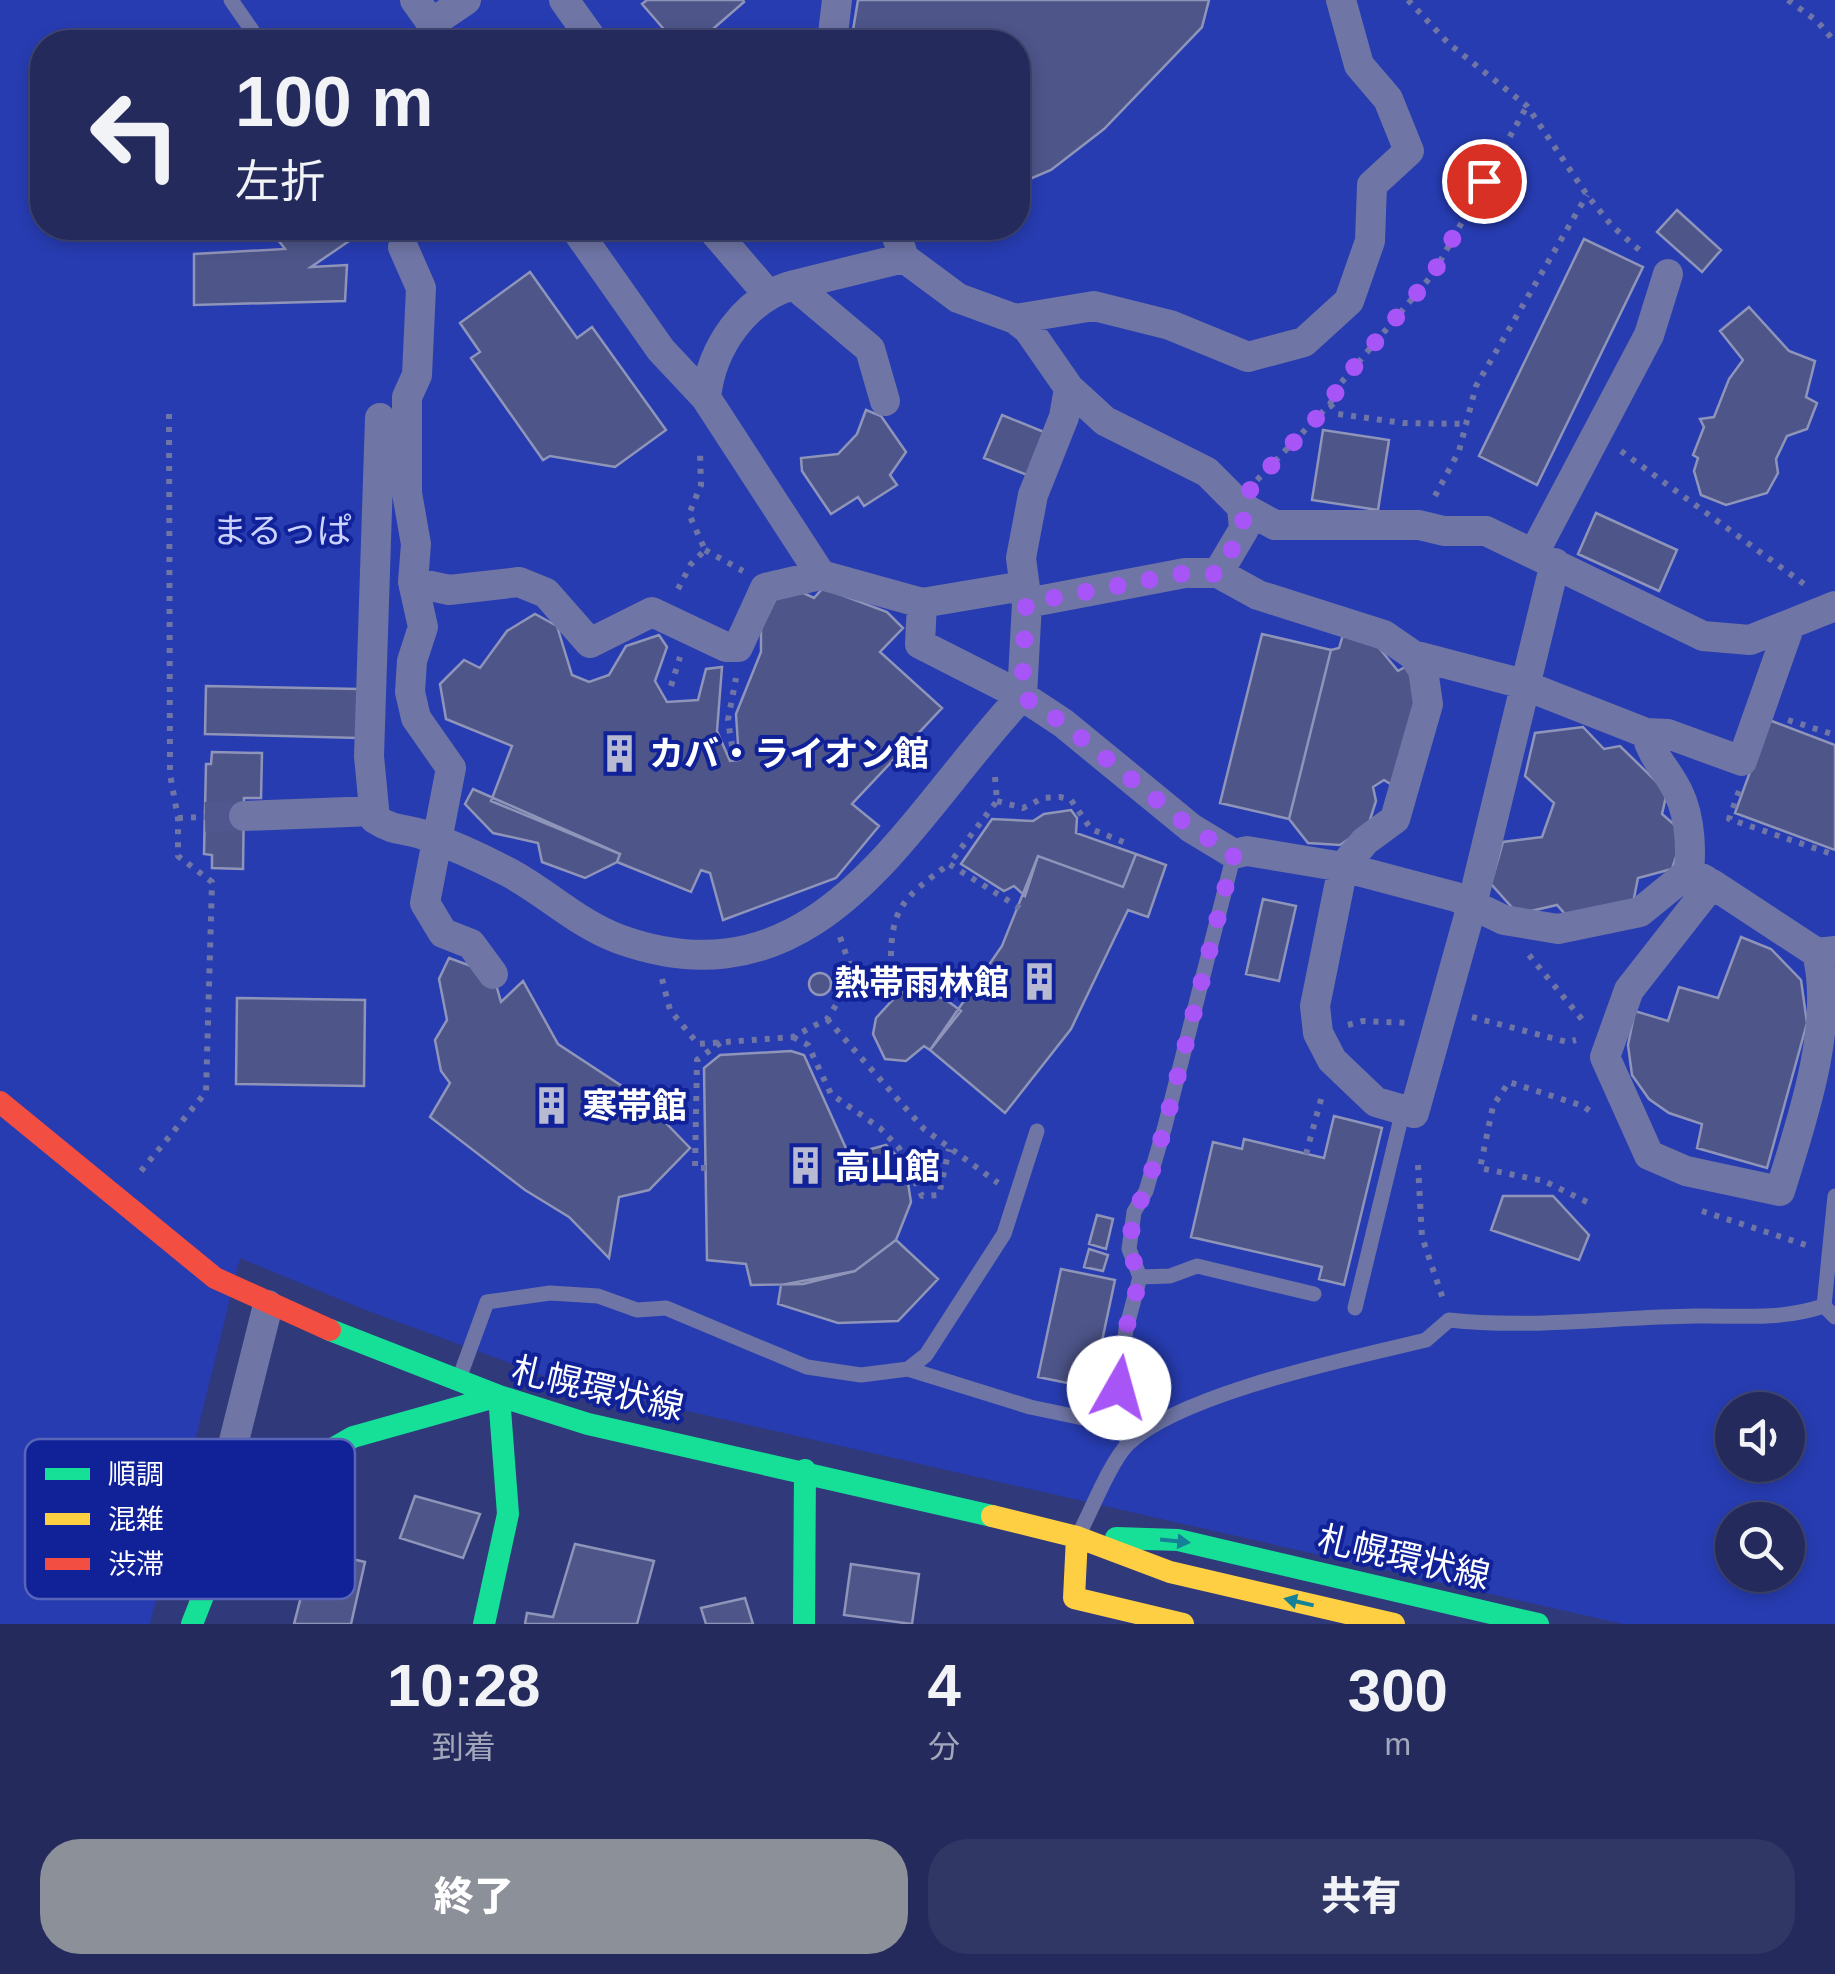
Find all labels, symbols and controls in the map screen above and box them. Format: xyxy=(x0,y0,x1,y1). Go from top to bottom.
text: 100 m xyxy=(235,63,433,141)
icon: left xyxy=(70,70,200,200)
pin xyxy=(1442,139,1527,224)
icon: arrive xyxy=(1457,154,1512,209)
text: 左折 xyxy=(235,156,325,207)
park label: まるっぱ xyxy=(212,511,352,550)
building icon: カバ・ライオン館 xyxy=(598,732,640,774)
place label: カバ・ライオン館 xyxy=(649,734,929,773)
building icon: 熱帯雨林館 xyxy=(1018,961,1060,1003)
place label: 熱帯雨林館 xyxy=(834,963,1009,1002)
building icon: 寒帯館 xyxy=(531,1084,573,1126)
place label: 寒帯館 xyxy=(582,1086,687,1125)
building icon: 高山館 xyxy=(784,1145,826,1187)
place label: 高山館 xyxy=(835,1147,940,1186)
position arrow xyxy=(1067,1336,1171,1440)
street label: 札幌環状線 xyxy=(508,1349,688,1427)
map controls xyxy=(1715,1392,1805,1592)
button: sound xyxy=(1715,1392,1805,1482)
legend xyxy=(25,1439,355,1599)
text: 順調 xyxy=(108,1459,164,1490)
button: search xyxy=(1715,1502,1805,1592)
text: 混雑 xyxy=(108,1504,164,1535)
street label: 札幌環状線 xyxy=(1314,1518,1494,1596)
one-way arrow xyxy=(1159,1533,1191,1549)
text: 渋滞 xyxy=(108,1549,164,1580)
one-way arrow xyxy=(1283,1594,1314,1609)
text: 10:28 xyxy=(387,1652,540,1719)
text: 4 xyxy=(927,1652,961,1719)
text: 300 xyxy=(1348,1657,1448,1724)
text: m xyxy=(1385,1726,1411,1762)
text: 到着 xyxy=(432,1729,496,1765)
text: 分 xyxy=(928,1729,960,1765)
button: 終了 xyxy=(40,1839,908,1954)
button: 共有 xyxy=(928,1839,1795,1954)

